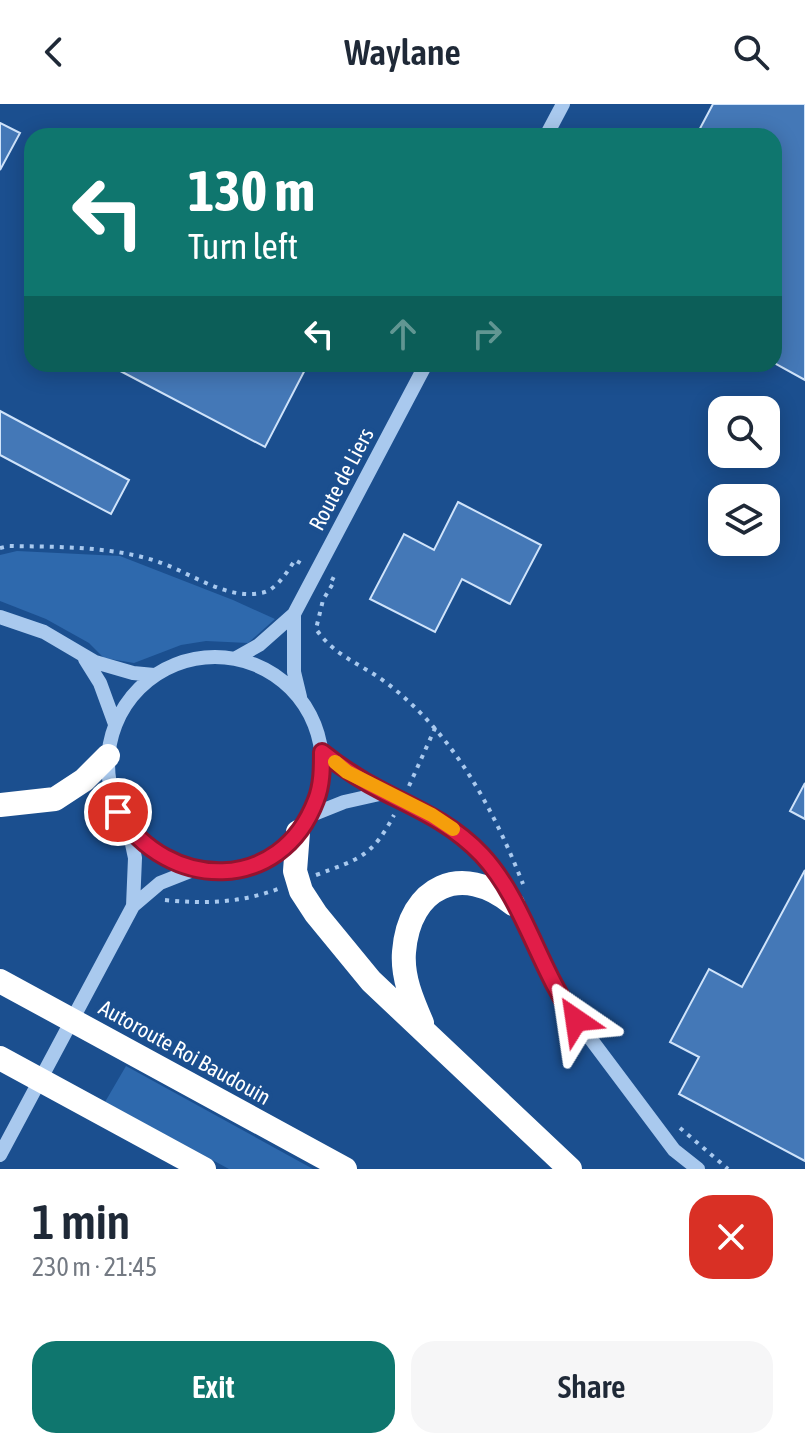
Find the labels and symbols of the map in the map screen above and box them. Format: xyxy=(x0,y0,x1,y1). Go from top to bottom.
street label: Route de Liers xyxy=(303,423,379,535)
pin xyxy=(84,778,152,846)
position arrow xyxy=(534,978,618,1062)
street label: Autoroute Roi Baudouin xyxy=(95,994,275,1110)

